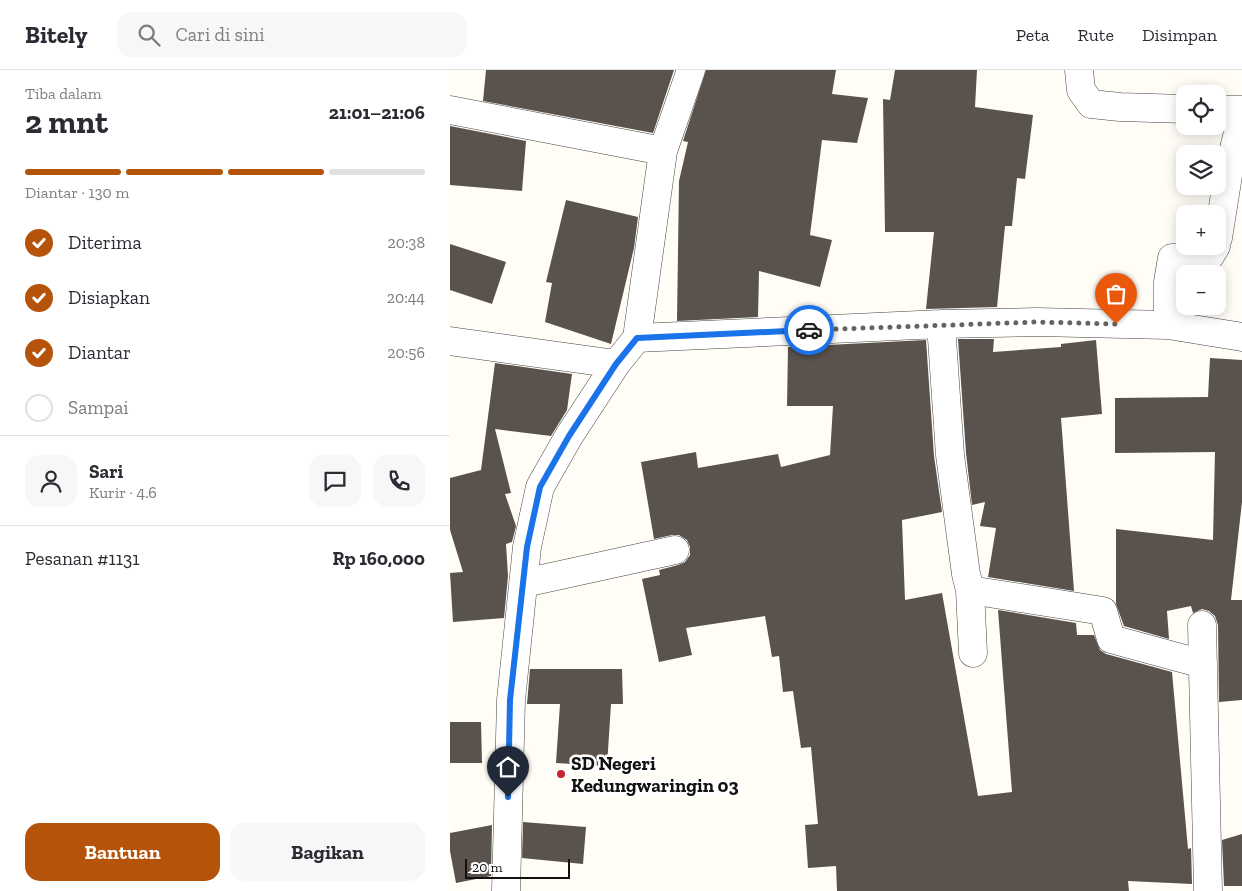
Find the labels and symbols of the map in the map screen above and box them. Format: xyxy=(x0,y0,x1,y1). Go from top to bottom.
pin xyxy=(1095,273,1137,324)
courier xyxy=(784,305,834,355)
pin xyxy=(487,746,529,797)
place label: SD Negeri Kedungwaringin 03 xyxy=(571,752,739,797)
marker: SD Negeri Kedungwaringin 03 xyxy=(555,768,567,780)
scale bar xyxy=(465,856,570,879)

